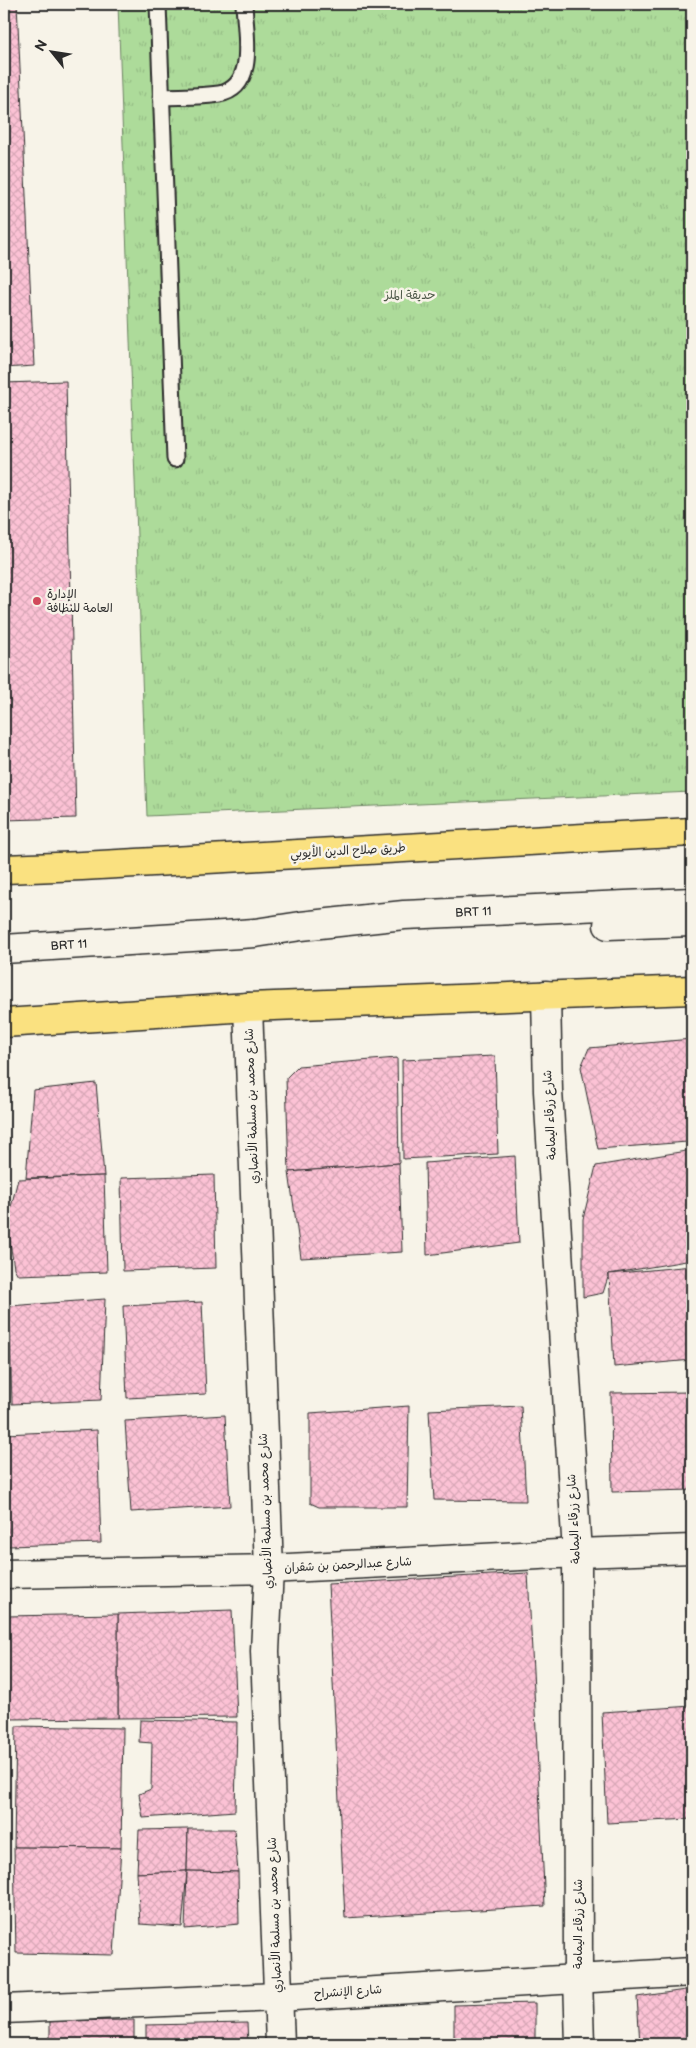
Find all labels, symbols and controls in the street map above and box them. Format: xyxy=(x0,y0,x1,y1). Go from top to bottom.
north arrow xyxy=(28,28,78,78)
text: N xyxy=(31,37,51,55)
park label: حديقة الملز xyxy=(383,288,436,303)
place label: الإدارة العامة للنظافة xyxy=(47,587,113,616)
marker: الإدارة العامة للنظافة xyxy=(31,595,43,607)
street label: طريق صلاح الدين الأيوبي xyxy=(290,839,406,865)
street label: BRT 11 xyxy=(455,904,492,920)
street label: BRT 11 xyxy=(50,936,88,954)
street label: شارع محمد بن مسلمة الأنصاري xyxy=(241,1028,263,1184)
street label: شارع زرقاء اليمامة xyxy=(540,1069,561,1160)
street label: شارع محمد بن مسلمة الأنصاري xyxy=(255,1433,277,1589)
street label: شارع زرقاء اليمامة xyxy=(564,1473,585,1564)
street label: شارع عبدالرحمن بن شقران xyxy=(284,1554,412,1577)
street label: شارع محمد بن مسلمة الأنصاري xyxy=(264,1837,286,1993)
street label: شارع زرقاء اليمامة xyxy=(571,1879,587,1969)
street label: شارع الإنشراح xyxy=(314,1982,383,2003)

